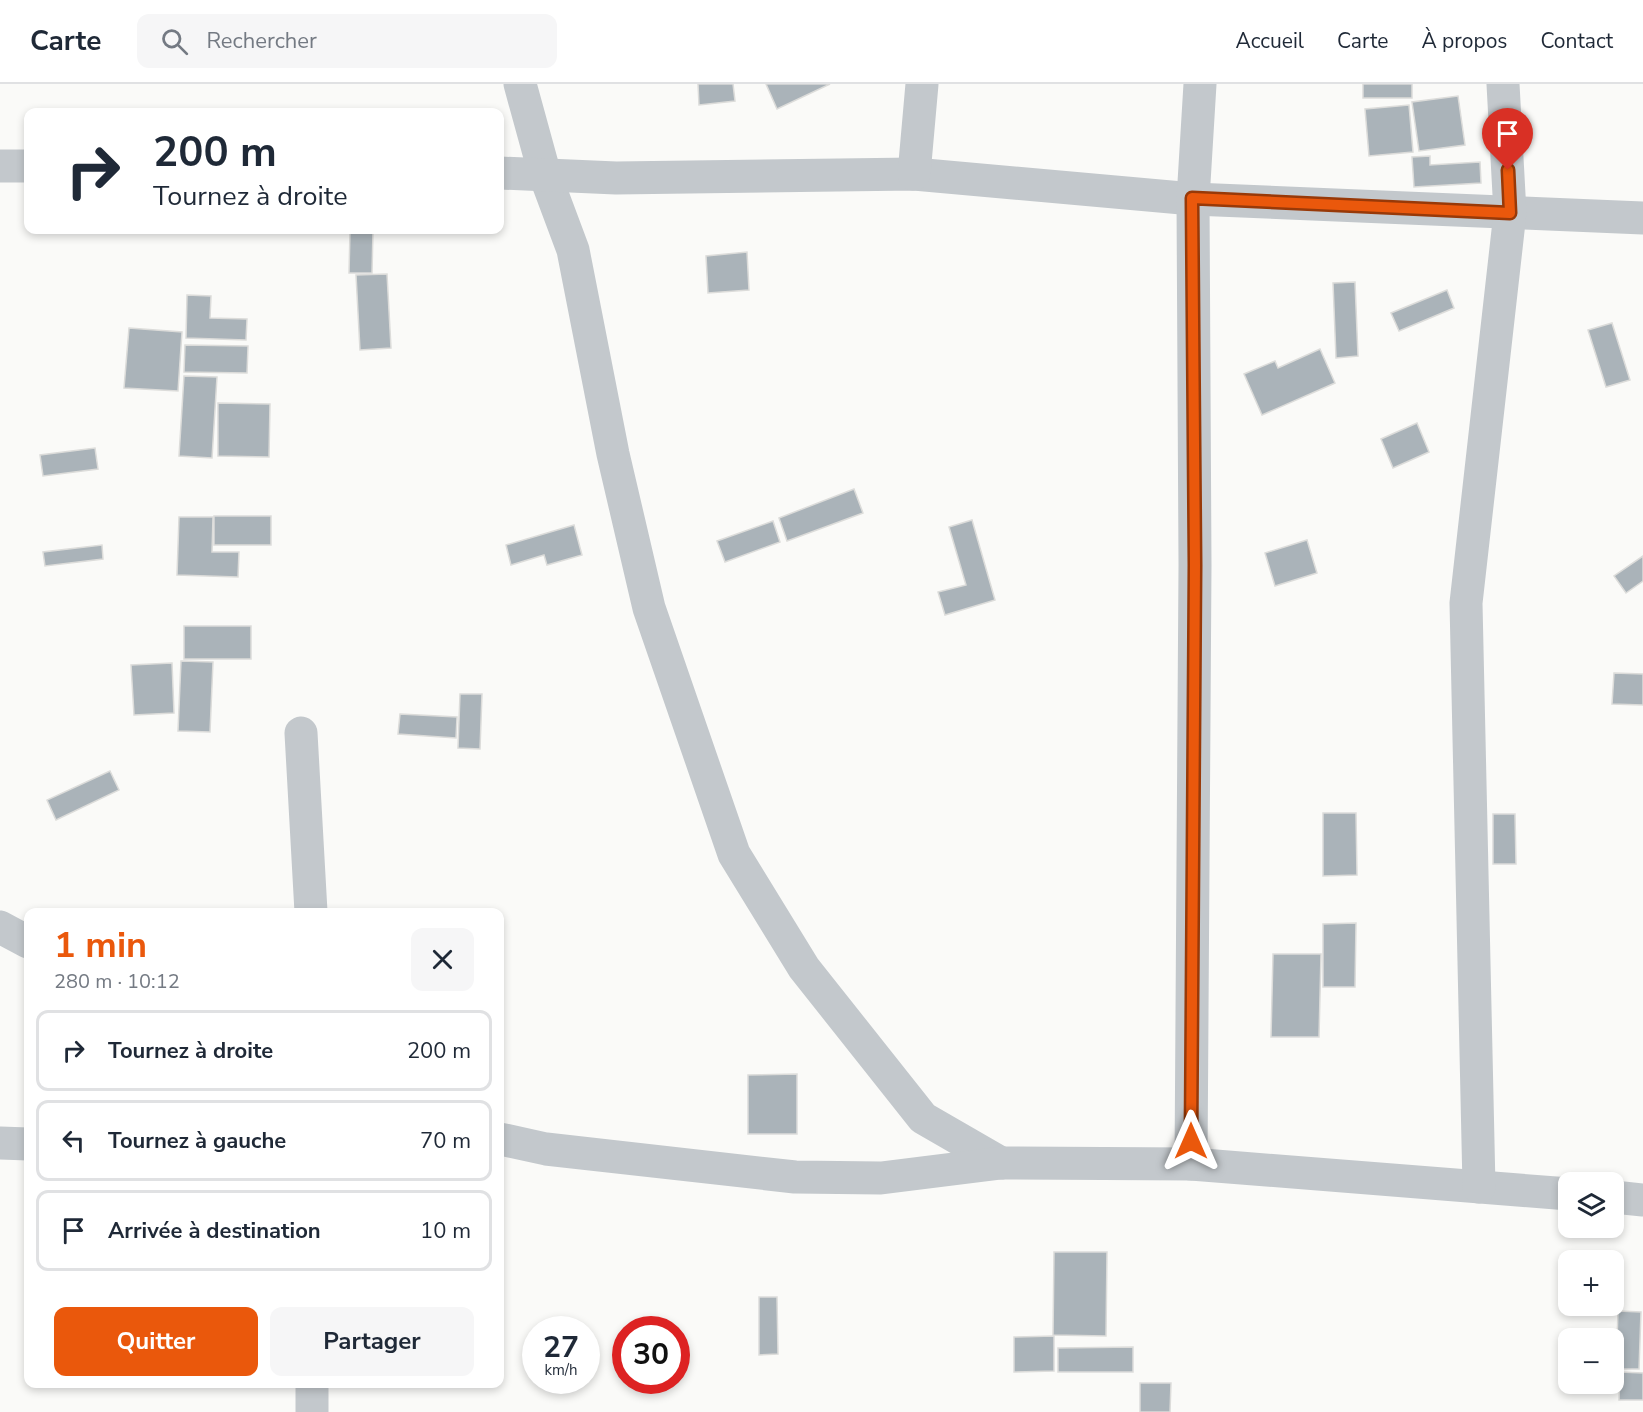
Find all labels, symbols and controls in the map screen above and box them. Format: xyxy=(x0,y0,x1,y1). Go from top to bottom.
search box xyxy=(137,14,557,68)
text: Carte xyxy=(30,22,101,60)
icon: search xyxy=(158,25,191,58)
text: Rechercher xyxy=(206,26,317,56)
text: Accueil xyxy=(1235,27,1304,55)
text: Carte xyxy=(1337,27,1388,55)
text: À propos xyxy=(1421,27,1507,55)
text: Contact xyxy=(1540,27,1613,55)
pin xyxy=(1482,108,1533,170)
icon: arrive xyxy=(1491,117,1524,150)
text: 200 m xyxy=(153,124,277,181)
icon: right xyxy=(54,132,132,210)
text: Tournez à droite xyxy=(153,178,348,215)
text: 1 min xyxy=(54,921,147,970)
button: close xyxy=(411,928,474,991)
text: 280 m · 10:12 xyxy=(54,968,180,995)
icon: right xyxy=(57,1034,90,1067)
text: Tournez à droite xyxy=(108,1036,273,1066)
text: 200 m xyxy=(407,1036,471,1066)
position arrow xyxy=(1159,1109,1223,1173)
icon: left xyxy=(57,1124,90,1157)
text: Tournez à gauche xyxy=(108,1126,286,1156)
text: 70 m xyxy=(420,1126,471,1156)
map controls xyxy=(1558,1172,1624,1394)
button: layers xyxy=(1558,1172,1624,1238)
icon: arrive xyxy=(57,1214,90,1247)
text: Arrivée à destination xyxy=(108,1216,321,1246)
text: 10 m xyxy=(420,1216,471,1246)
button: + xyxy=(1558,1250,1624,1316)
button: Quitter xyxy=(54,1307,258,1376)
button: Partager xyxy=(270,1307,474,1376)
speed limit sign: 30 xyxy=(612,1316,690,1394)
text: 27 xyxy=(543,1327,579,1368)
button: − xyxy=(1558,1328,1624,1394)
text: km/h xyxy=(544,1360,578,1380)

